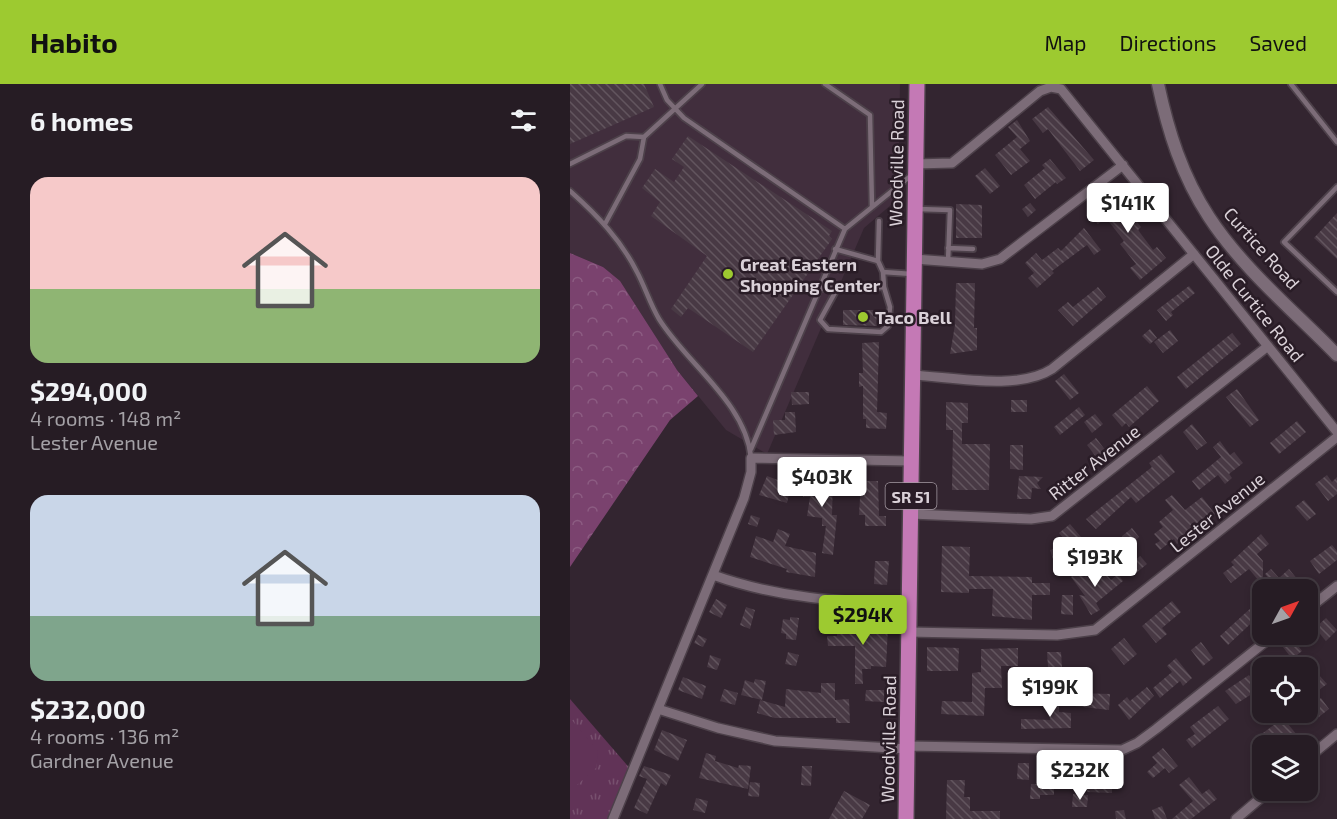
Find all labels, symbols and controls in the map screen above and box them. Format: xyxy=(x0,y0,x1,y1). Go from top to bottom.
text: Habito xyxy=(30,25,118,59)
text: Map xyxy=(1044,30,1087,55)
text: Directions xyxy=(1120,30,1216,55)
text: Saved xyxy=(1249,30,1307,55)
street label: Woodville Road xyxy=(884,99,908,227)
icon: filters xyxy=(507,104,540,137)
text: 6 homes xyxy=(30,105,133,136)
pin: $141K xyxy=(1086,183,1170,234)
text: $141K xyxy=(1101,190,1155,214)
street label: Curtice Road xyxy=(1219,202,1305,294)
icon: home xyxy=(231,216,339,324)
street label: Olde Curtice Road xyxy=(1201,240,1309,366)
place label: Great Eastern Shopping Center xyxy=(740,253,881,296)
marker: Great Eastern Shopping Center xyxy=(721,267,735,281)
place label: Taco Bell xyxy=(875,306,952,328)
marker: Taco Bell xyxy=(856,310,870,324)
text: $294,000 xyxy=(30,375,148,406)
text: 4 rooms · 148 m² xyxy=(30,406,181,430)
street label: Ritter Avenue xyxy=(1044,420,1144,504)
text: Lester Avenue xyxy=(30,430,158,454)
pin: $403K xyxy=(780,457,864,508)
text: $403K xyxy=(792,464,852,488)
street label: Lester Avenue xyxy=(1165,467,1269,557)
road number: SR 51 xyxy=(886,483,936,509)
icon: home xyxy=(231,534,339,642)
pin: $193K xyxy=(1053,537,1137,588)
text: $193K xyxy=(1067,544,1123,568)
north arrow xyxy=(1252,579,1318,645)
map controls xyxy=(1252,579,1318,801)
pin: $294K xyxy=(821,595,905,646)
text: $294K xyxy=(833,602,893,626)
button: locate xyxy=(1252,657,1318,723)
pin: $199K xyxy=(1008,667,1092,718)
text: $199K xyxy=(1022,674,1078,698)
street label: Woodville Road xyxy=(876,675,900,803)
text: $232,000 xyxy=(30,693,146,724)
text: 4 rooms · 136 m² xyxy=(30,724,179,748)
button: layers xyxy=(1252,735,1318,801)
text: Gardner Avenue xyxy=(30,748,174,772)
pin: $232K xyxy=(1038,750,1122,801)
text: $232K xyxy=(1051,757,1109,781)

